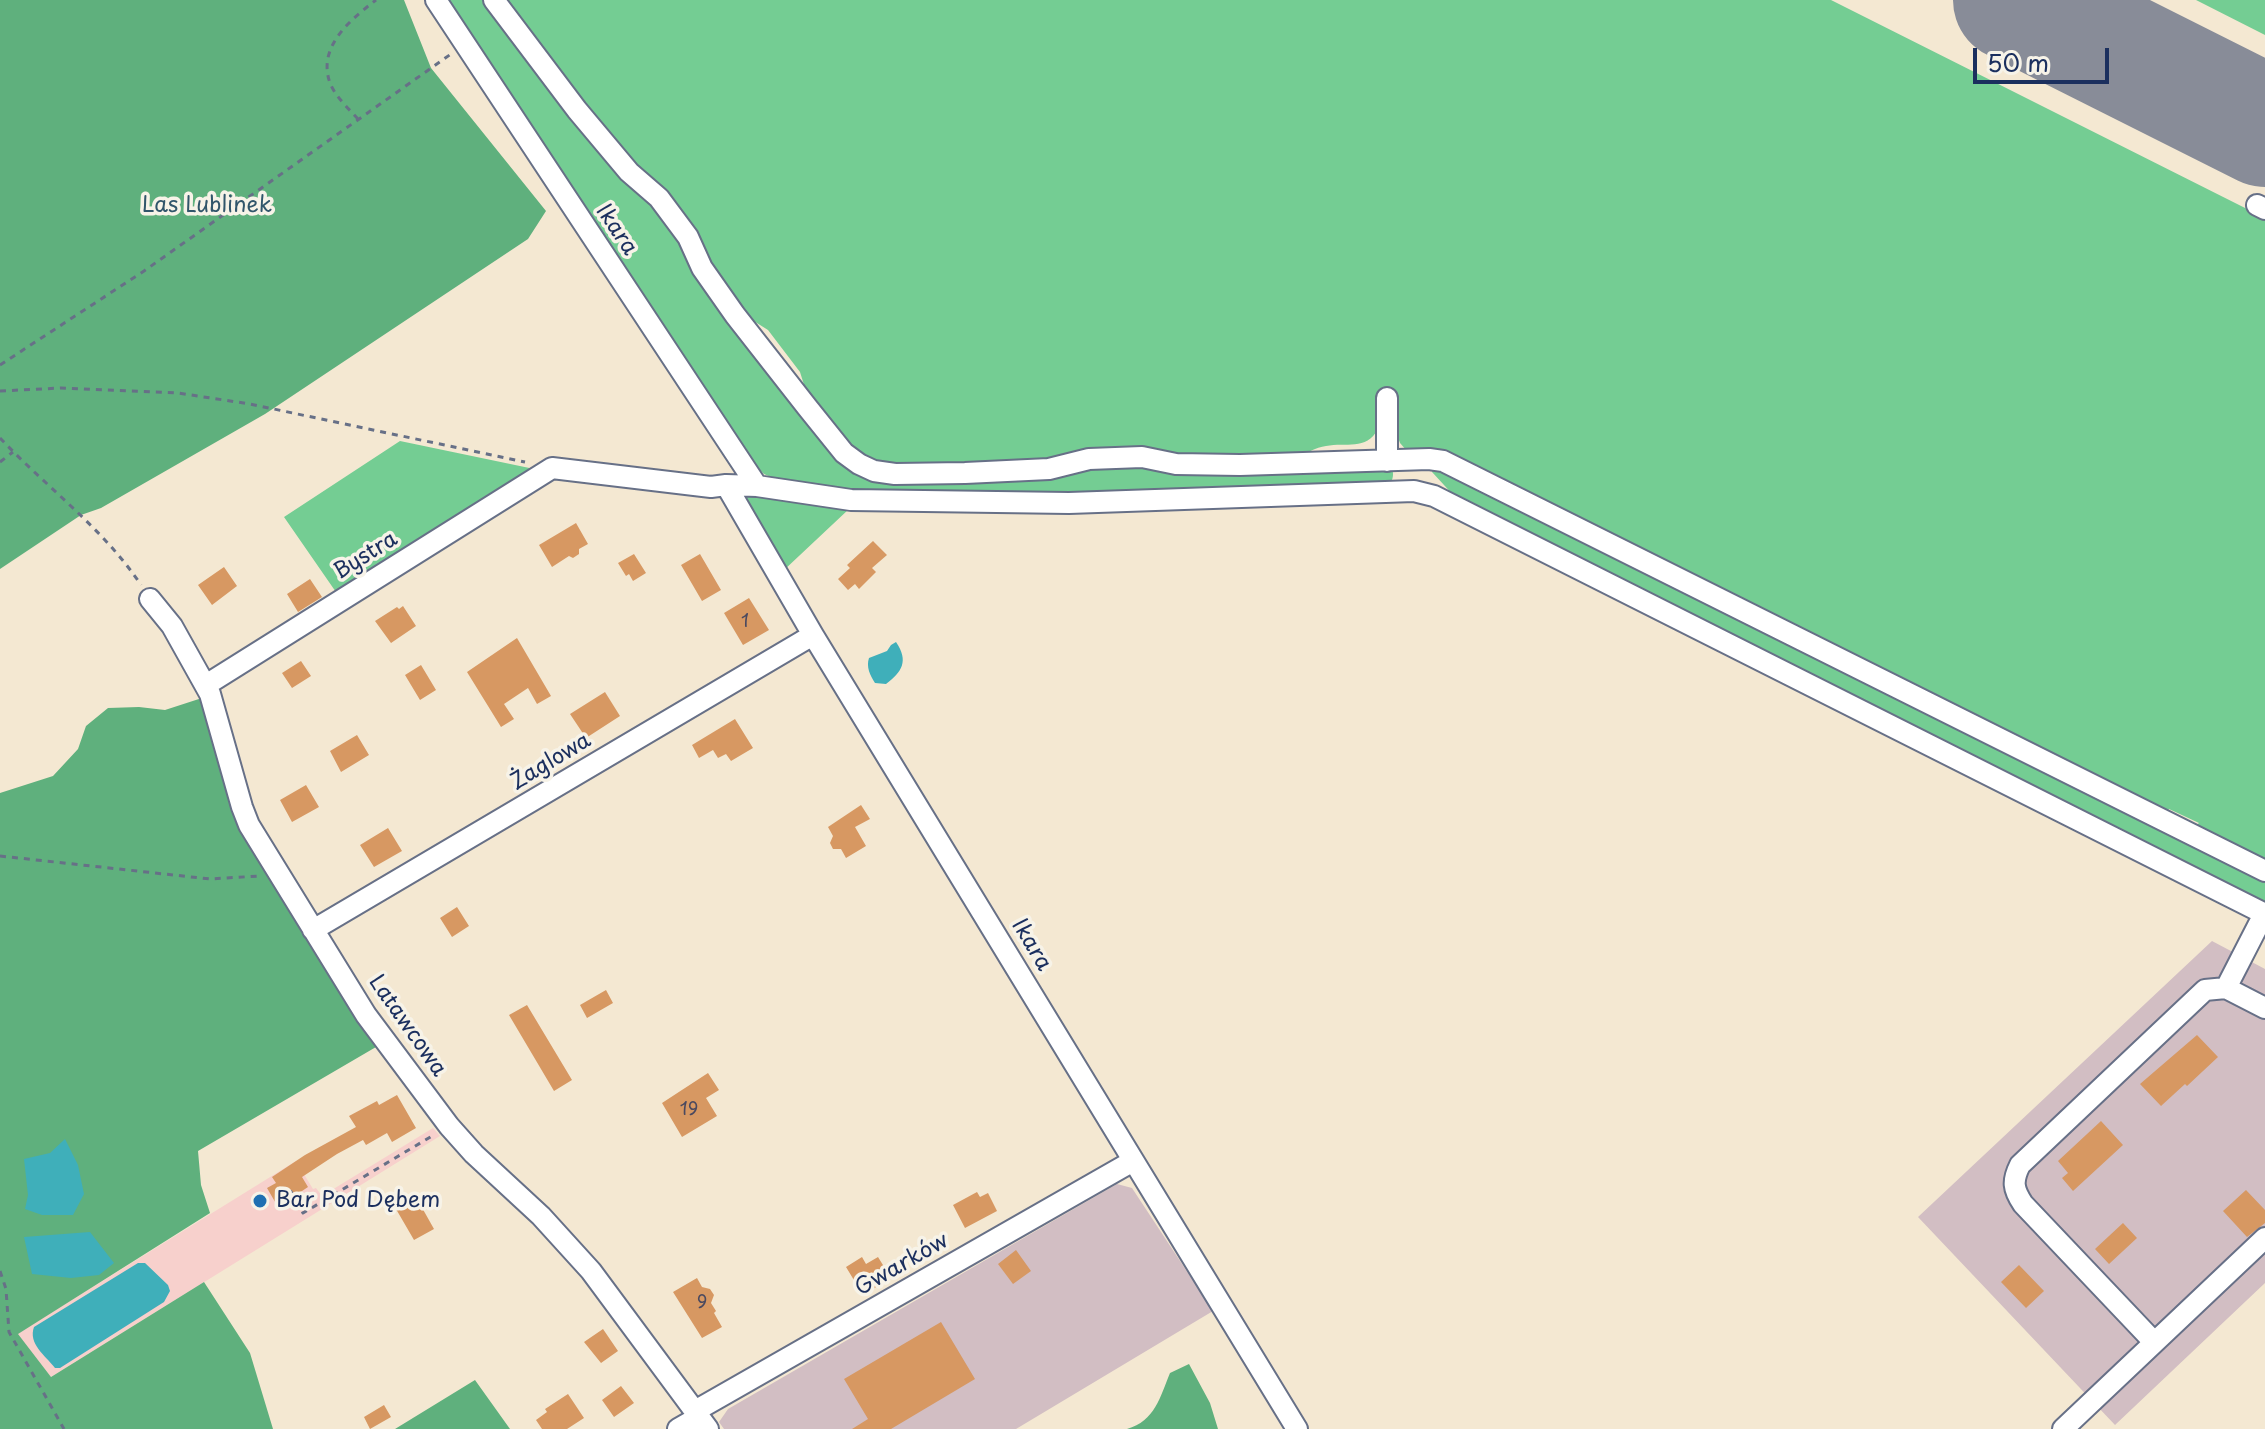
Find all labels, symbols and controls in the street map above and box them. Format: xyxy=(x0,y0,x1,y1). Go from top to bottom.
scale bar xyxy=(1977,32,2113,82)
text: 50 m xyxy=(1987,44,2049,80)
park label: Las Lublinek xyxy=(142,193,272,219)
street label: Ikara xyxy=(589,200,643,260)
street label: Bystra xyxy=(329,526,403,586)
house number: 1 xyxy=(741,611,749,633)
street label: Żaglowa xyxy=(506,728,596,796)
street label: Ikara xyxy=(1005,914,1057,976)
street label: Latawcowa xyxy=(362,970,452,1082)
house number: 19 xyxy=(680,1099,698,1121)
place label: Bar Pod Dębem xyxy=(276,1188,440,1214)
marker: Bar Pod Dębem xyxy=(251,1192,269,1210)
street label: Gwarków xyxy=(851,1228,953,1302)
house number: 9 xyxy=(697,1292,707,1314)

